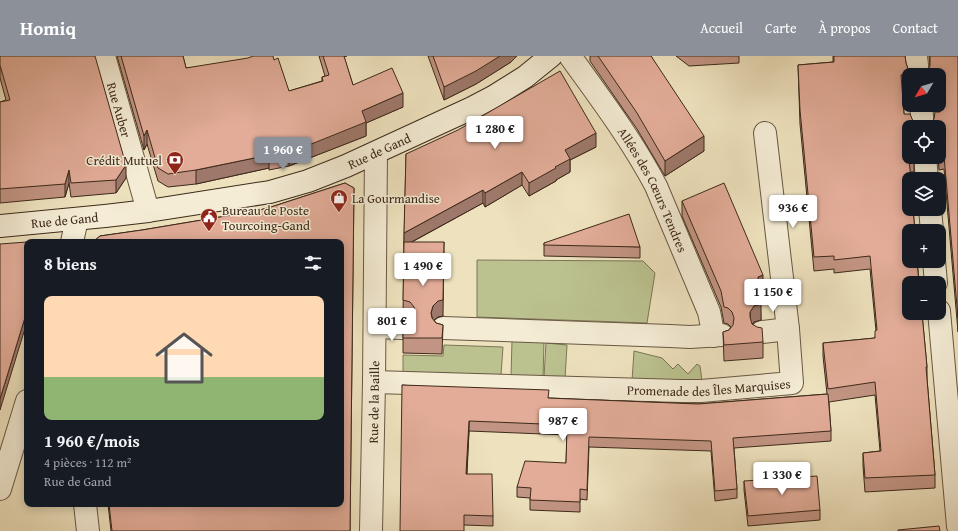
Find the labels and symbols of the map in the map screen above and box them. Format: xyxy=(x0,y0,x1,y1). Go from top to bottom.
north arrow xyxy=(902,68,946,112)
street label: Rue Auber xyxy=(102,80,136,140)
pin: 1 280 € xyxy=(458,116,532,150)
street label: Allées des Cœurs Tendres xyxy=(614,123,692,255)
street label: Rue de Gand xyxy=(344,128,414,174)
pin: 1 960 € xyxy=(246,137,320,171)
bank icon: Crédit Mutuel xyxy=(165,150,185,175)
place label: Crédit Mutuel xyxy=(86,151,162,170)
shop icon: La Gourmandise xyxy=(329,188,349,213)
place label: La Gourmandise xyxy=(352,189,440,208)
pin: 936 € xyxy=(765,195,821,229)
place label: Bureau de Poste Tourcoing-Gand xyxy=(222,201,310,235)
street label: Rue de Gand xyxy=(30,207,99,232)
public building icon: Bureau de Poste Tourcoing-Gand xyxy=(199,207,219,232)
pin: 1 490 € xyxy=(386,253,460,287)
pin: 1 150 € xyxy=(736,279,810,313)
pin: 801 € xyxy=(364,308,420,342)
street label: Rue de la Baille xyxy=(363,361,384,444)
street label: Promenade des Îles Marquises xyxy=(627,374,791,401)
pin: 987 € xyxy=(535,408,591,442)
pin: 1 330 € xyxy=(745,462,819,496)

